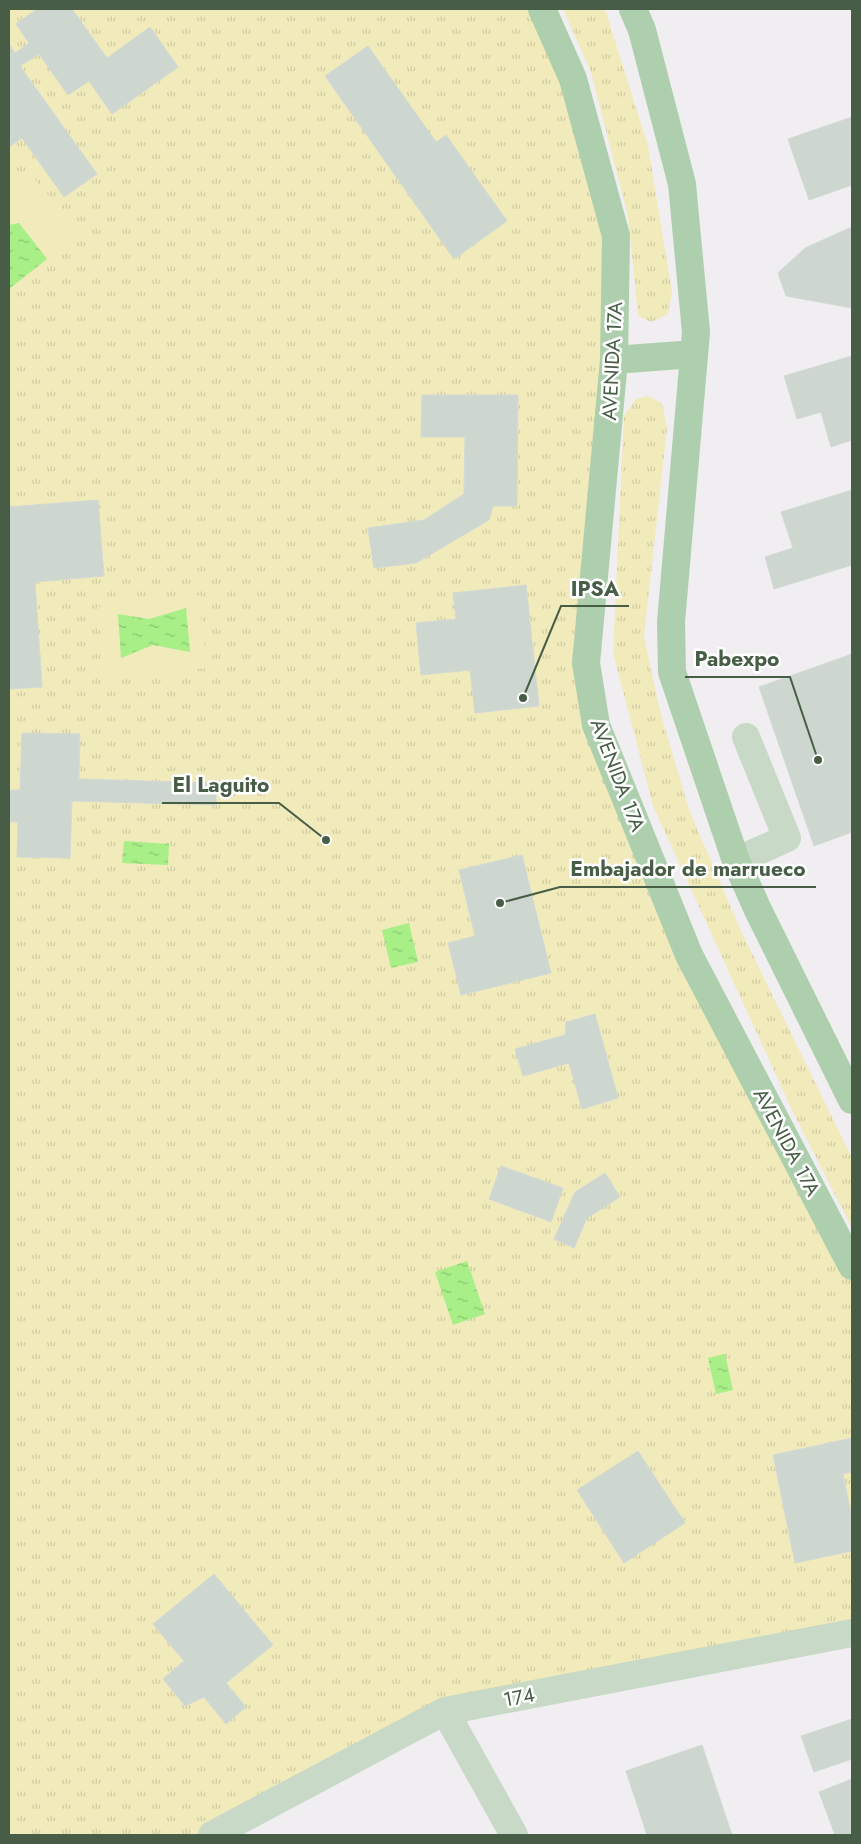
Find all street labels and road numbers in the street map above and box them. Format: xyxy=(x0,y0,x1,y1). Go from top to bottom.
street label: AVENIDA 17A xyxy=(595,300,630,421)
street label: AVENIDA 17A xyxy=(583,715,653,837)
street label: AVENIDA 17A xyxy=(746,1083,828,1202)
street label: 174 xyxy=(501,1680,537,1715)

